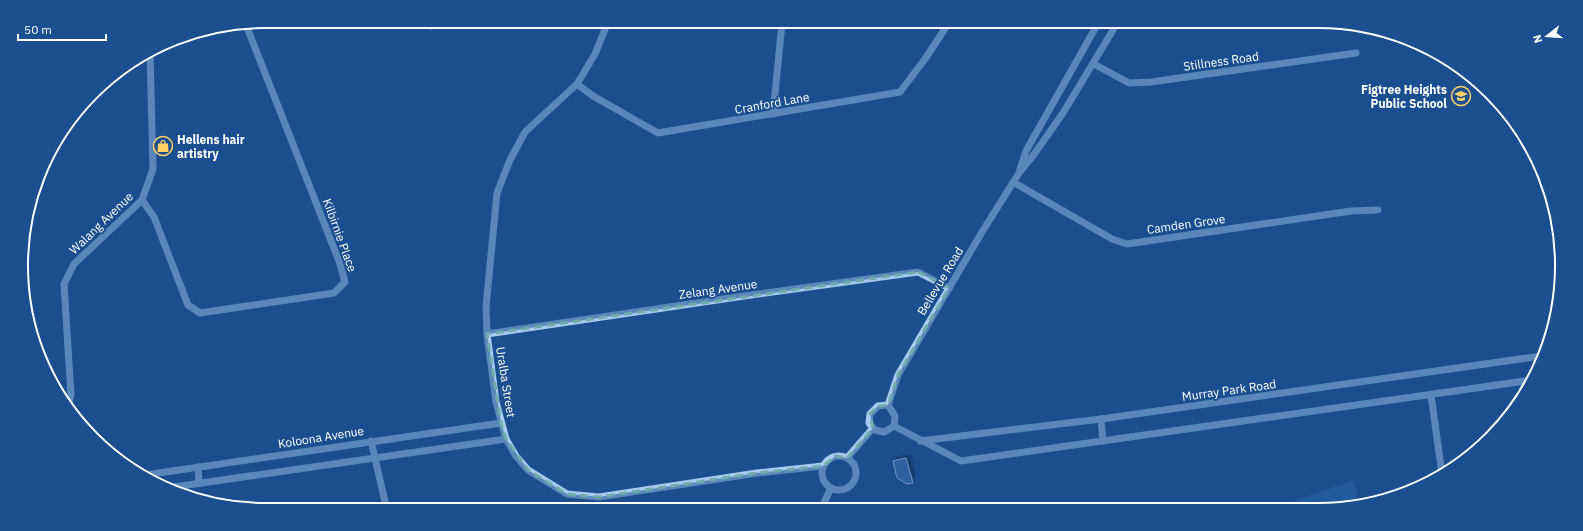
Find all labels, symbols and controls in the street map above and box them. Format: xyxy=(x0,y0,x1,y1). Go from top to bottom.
scale bar xyxy=(18,16,106,42)
north arrow xyxy=(1527,16,1567,56)
text: 50 m xyxy=(24,22,52,37)
text: N xyxy=(1530,33,1545,45)
street label: Stillness Road xyxy=(1182,48,1260,74)
place label: Figtree Heights Public School xyxy=(1361,82,1447,111)
school or university icon: Figtree Heights Public School xyxy=(1450,85,1472,107)
street label: Cranford Lane xyxy=(734,89,811,117)
place label: Hellens hair artistry xyxy=(177,132,245,161)
shop icon: Hellens hair artistry xyxy=(152,135,174,157)
street label: Walang Avenue xyxy=(66,189,136,257)
street label: Kilbirnie Place xyxy=(320,196,360,274)
street label: Camden Grove xyxy=(1146,211,1227,237)
street label: Bellevue Road xyxy=(914,244,966,318)
street label: Zelang Avenue xyxy=(678,276,759,302)
street label: Uralba Street xyxy=(493,346,519,418)
street label: Murray Park Road xyxy=(1181,376,1277,404)
street label: Koloona Avenue xyxy=(277,423,365,451)

